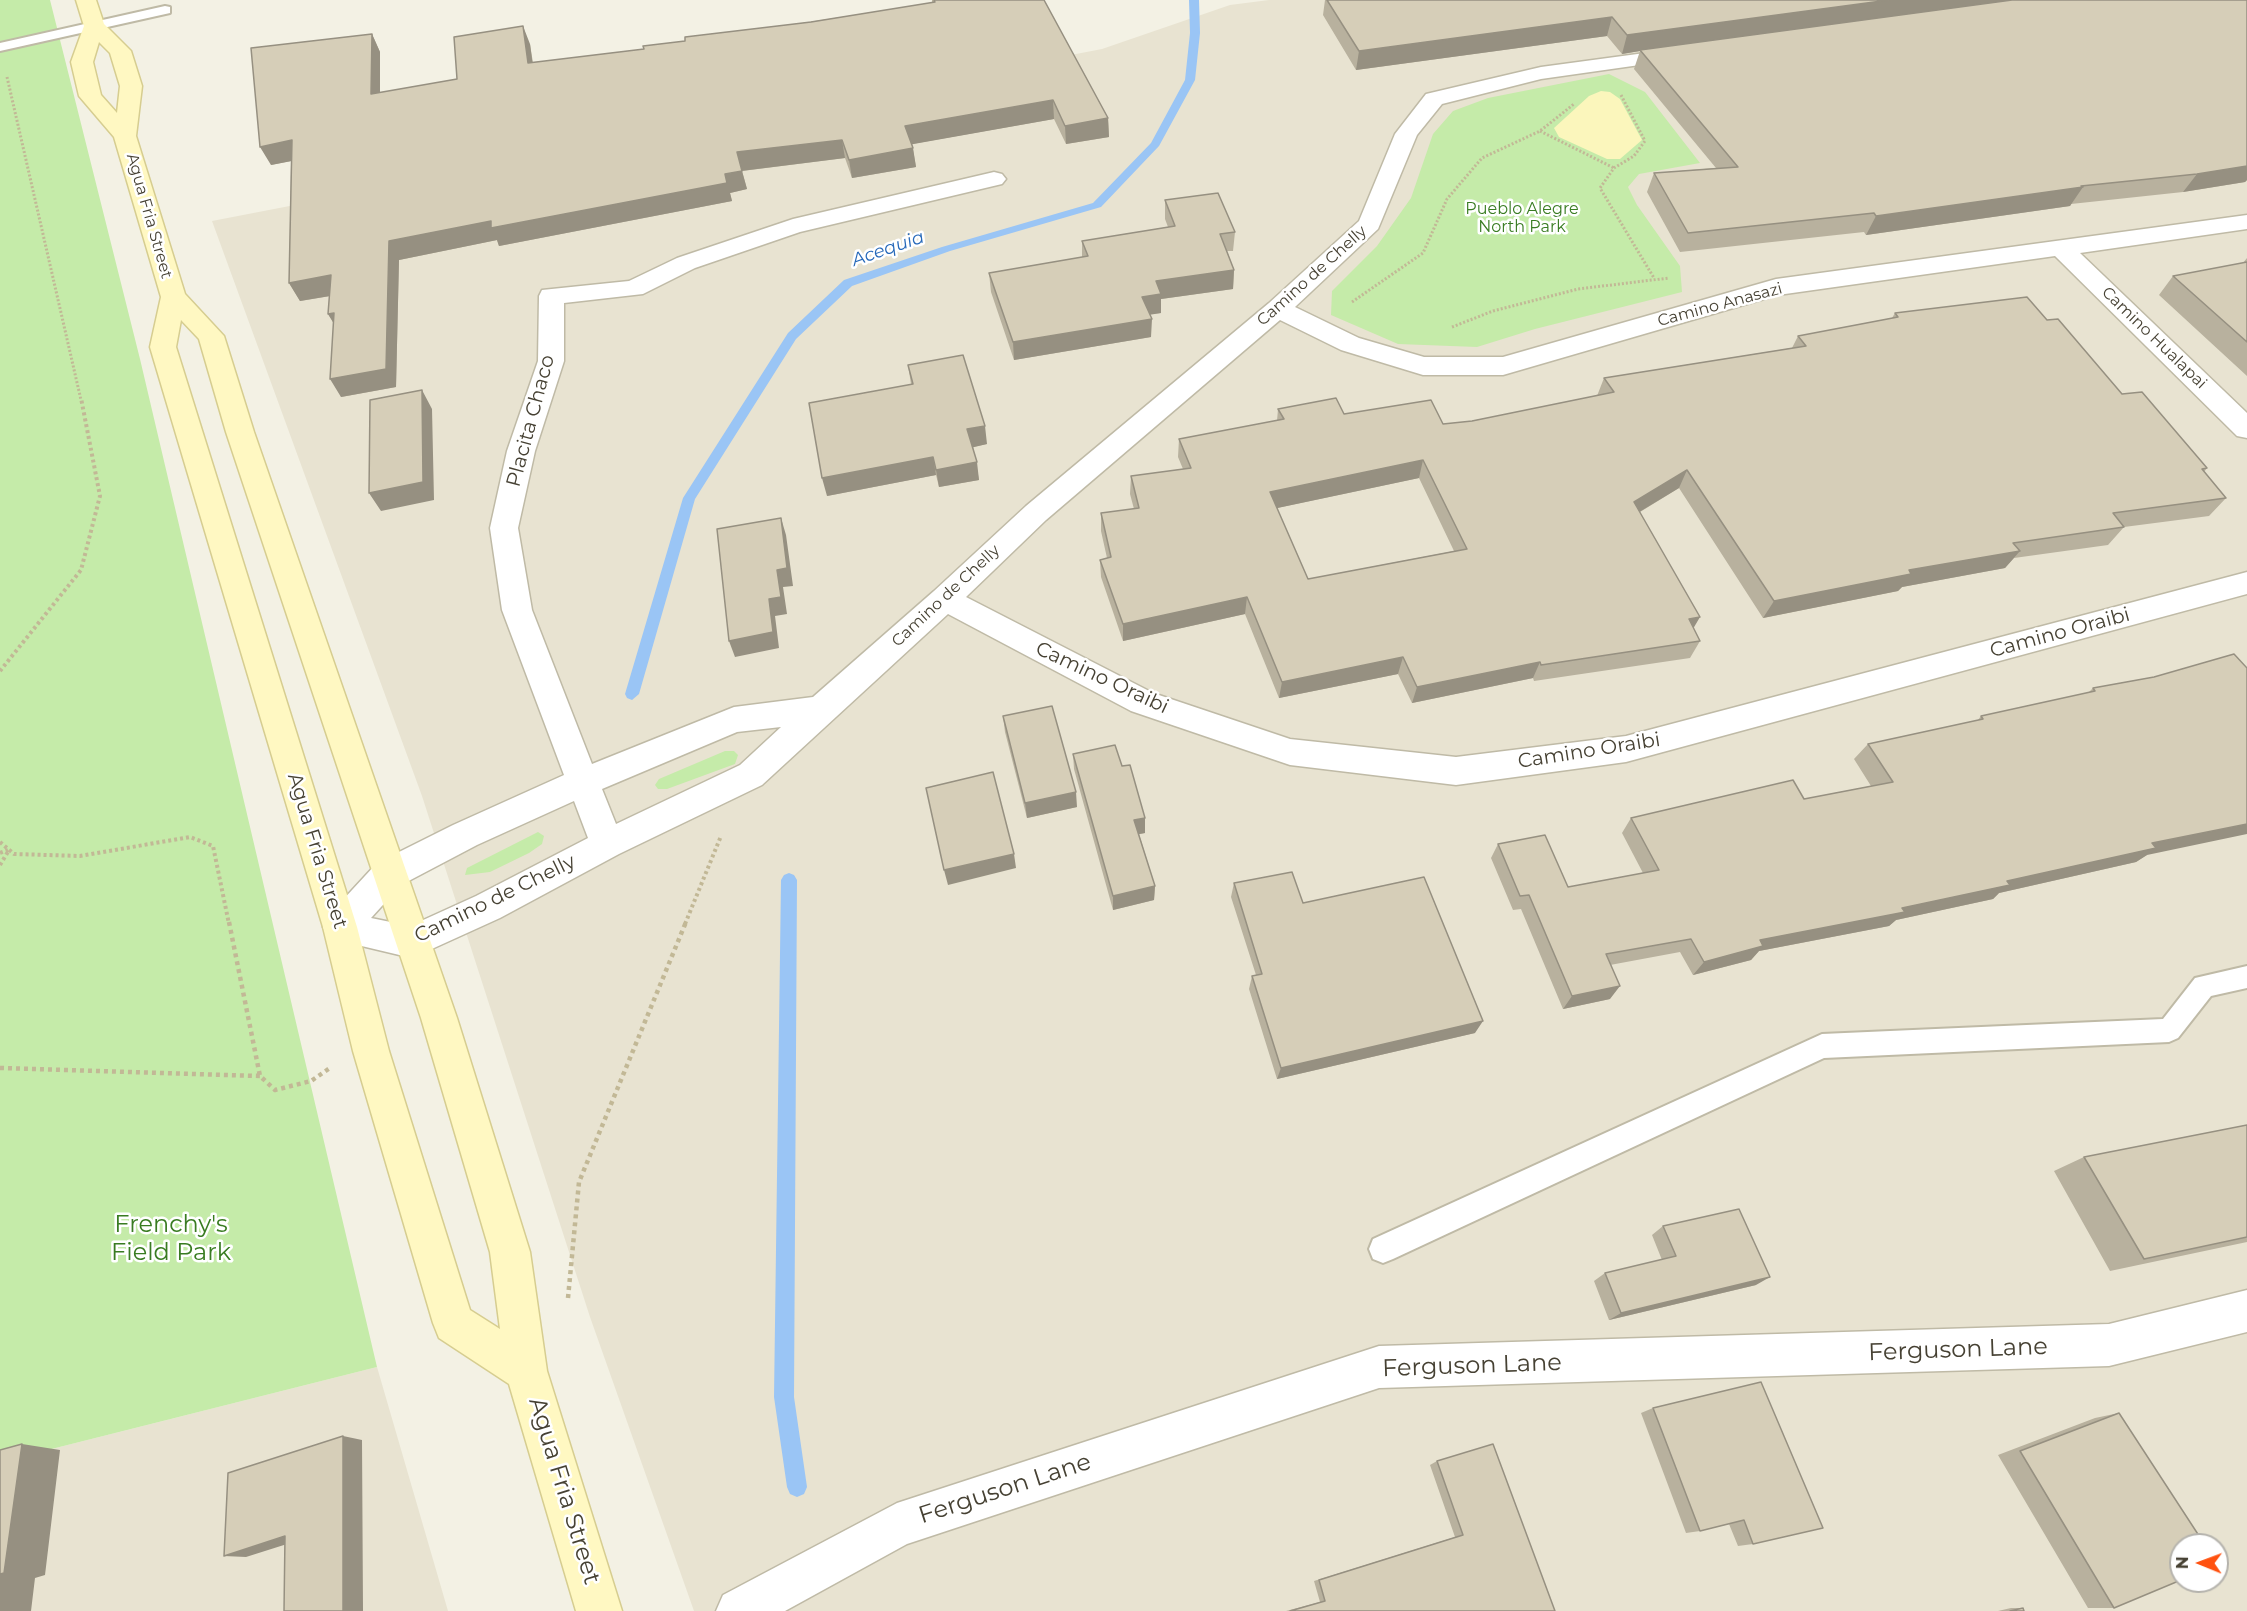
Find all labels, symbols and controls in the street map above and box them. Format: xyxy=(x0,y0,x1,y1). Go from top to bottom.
street label: Agua Fria Street xyxy=(122,151,176,281)
park label: Pueblo Alegre North Park xyxy=(1465,199,1579,237)
street label: Camino de Chelly xyxy=(1253,222,1371,330)
water label: Acequia xyxy=(849,227,927,271)
street label: Camino Anasazi xyxy=(1655,279,1785,331)
street label: Camino Hualapai xyxy=(2098,283,2210,393)
street label: Placita Chaco xyxy=(502,352,560,490)
street label: Camino de Chelly xyxy=(888,541,1004,651)
street label: Camino Oraibi xyxy=(1987,603,2133,663)
street label: Camino Oraibi xyxy=(1032,637,1172,719)
street label: Camino Oraibi xyxy=(1516,728,1662,774)
street label: Agua Fria Street xyxy=(282,770,352,932)
street label: Camino de Chelly xyxy=(411,850,579,948)
park label: Frenchy's Field Park xyxy=(111,1211,231,1267)
street label: Ferguson Lane xyxy=(1868,1332,2048,1368)
street label: Ferguson Lane xyxy=(1382,1348,1562,1384)
street label: Agua Fria Street xyxy=(522,1394,606,1588)
street label: Ferguson Lane xyxy=(915,1448,1095,1530)
north arrow xyxy=(2169,1533,2229,1593)
text: N xyxy=(2173,1556,2192,1569)

